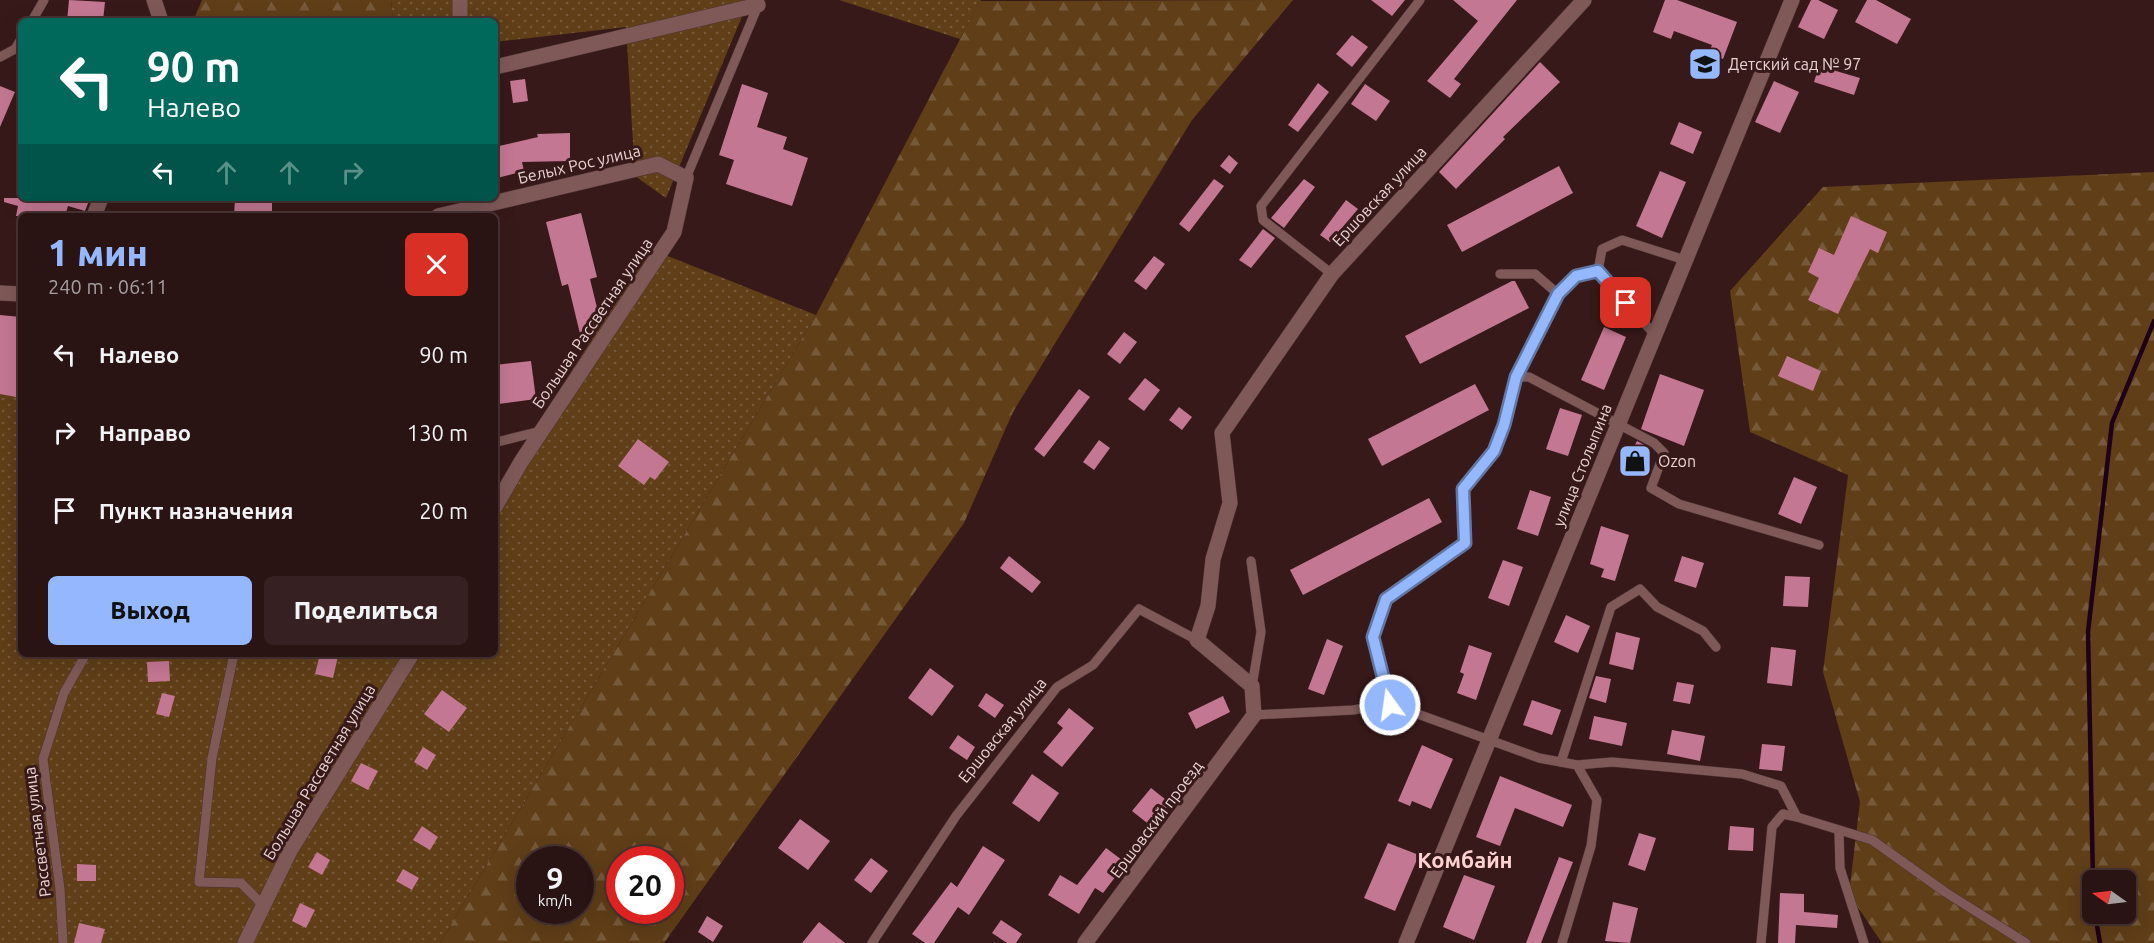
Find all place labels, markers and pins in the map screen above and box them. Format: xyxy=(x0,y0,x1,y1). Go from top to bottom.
school or university icon: Детский сад № 97 xyxy=(1687,46,1723,82)
place label: Детский сад № 97 xyxy=(1728,55,1861,73)
pin xyxy=(1600,277,1651,328)
shop icon: Ozon xyxy=(1617,443,1653,479)
place label: Ozon xyxy=(1658,452,1696,470)

